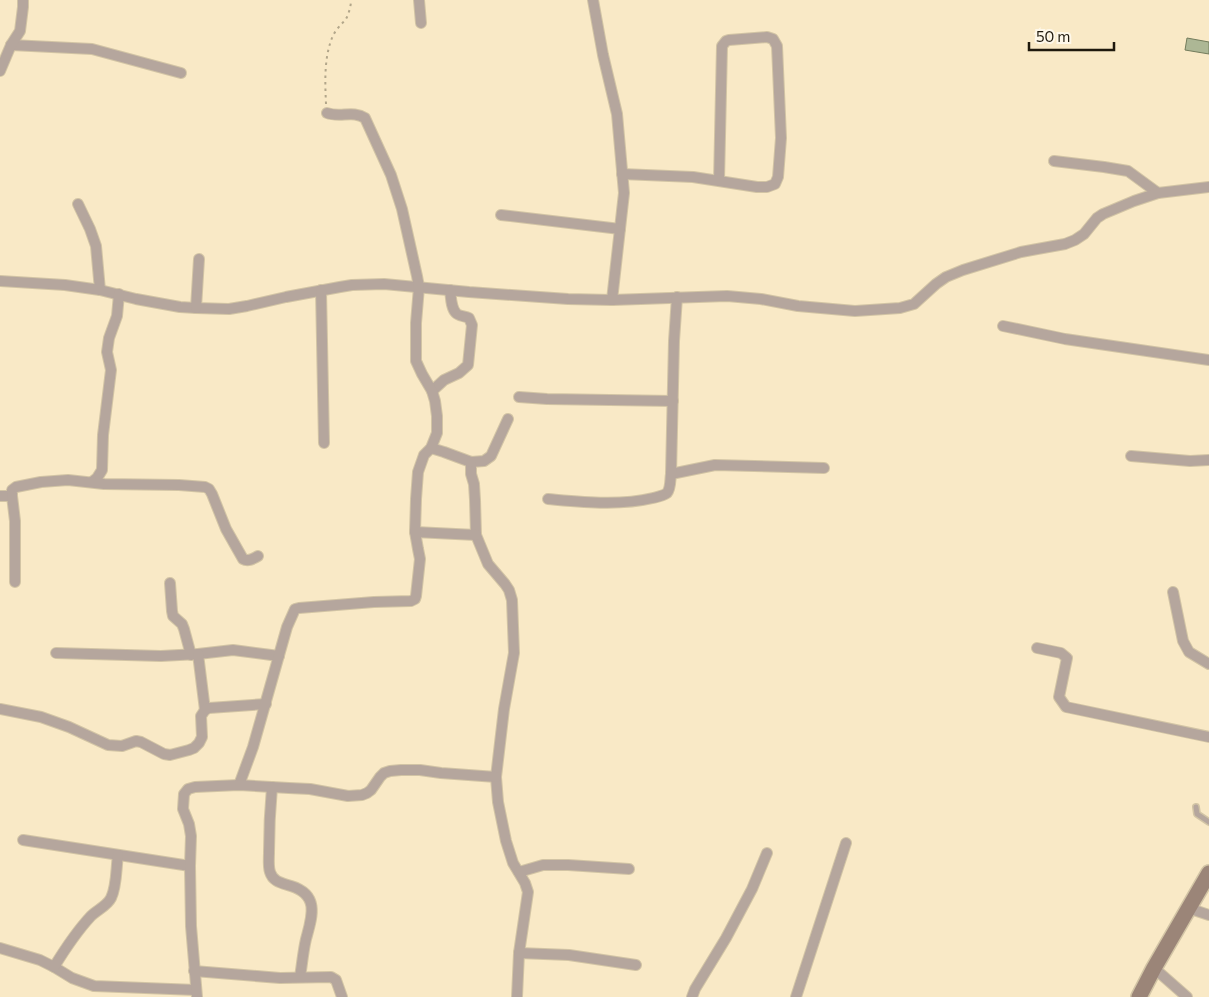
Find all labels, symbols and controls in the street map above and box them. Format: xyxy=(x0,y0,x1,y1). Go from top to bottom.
scale bar xyxy=(1029,20,1114,52)
text: 50 m xyxy=(1036,27,1070,45)

